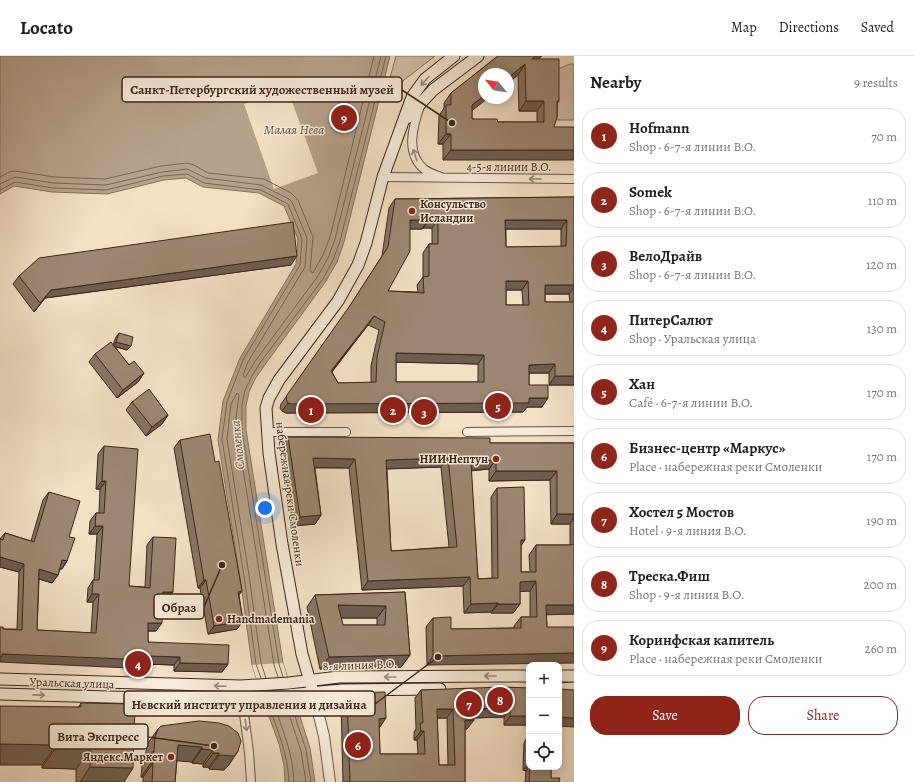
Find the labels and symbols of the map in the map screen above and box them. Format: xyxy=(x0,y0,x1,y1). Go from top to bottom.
north arrow xyxy=(478,68,514,104)
one-way arrow xyxy=(420,76,429,86)
callout: Санкт-Петербургский художественный музей xyxy=(122,77,402,102)
text: Санкт-Петербургский художественный музей xyxy=(130,81,394,98)
pin: 9 xyxy=(331,103,357,133)
water label: Малая Нева xyxy=(264,121,324,138)
one-way arrow xyxy=(411,148,418,161)
street label: 4-5-я линии В.О. xyxy=(466,159,552,175)
one-way arrow xyxy=(529,175,542,183)
place label: Консульство Исландии xyxy=(420,196,486,226)
marker: Консульство Исландии xyxy=(407,206,417,216)
pin: 5 xyxy=(485,391,511,421)
pin: 1 xyxy=(298,395,324,425)
pin: 2 xyxy=(380,395,406,425)
pin: 3 xyxy=(411,397,437,427)
water label: Смоленка xyxy=(226,420,249,470)
street label: набережная реки Смоленки xyxy=(272,421,308,567)
place label: НИИ Нептун xyxy=(419,451,488,467)
marker: НИИ Нептун xyxy=(491,454,501,464)
your location xyxy=(255,498,275,518)
callout: Образ xyxy=(154,594,204,619)
text: Образ xyxy=(162,599,197,616)
place label: Handmademania xyxy=(227,611,315,627)
marker: Handmademania xyxy=(214,614,224,624)
pin: 4 xyxy=(125,649,151,679)
street label: 8-я линия В.О. xyxy=(322,656,398,674)
one-way arrow xyxy=(484,672,497,680)
one-way arrow xyxy=(384,673,397,681)
street label: Уральская улица xyxy=(29,674,115,692)
one-way arrow xyxy=(214,682,227,690)
pin: 8 xyxy=(487,685,513,715)
pin: 7 xyxy=(456,689,482,719)
one-way arrow xyxy=(32,691,45,699)
callout: Невский институт управления и дизайна xyxy=(124,691,375,716)
text: Невский институт управления и дизайна xyxy=(131,696,367,713)
one-way arrow xyxy=(242,718,250,731)
callout: Вита Экспресс xyxy=(49,724,148,749)
text: Вита Экспресс xyxy=(57,728,139,745)
pin: 6 xyxy=(345,730,371,760)
place label: Яндекс.Маркет xyxy=(83,749,164,765)
marker: Яндекс.Маркет xyxy=(166,752,176,762)

